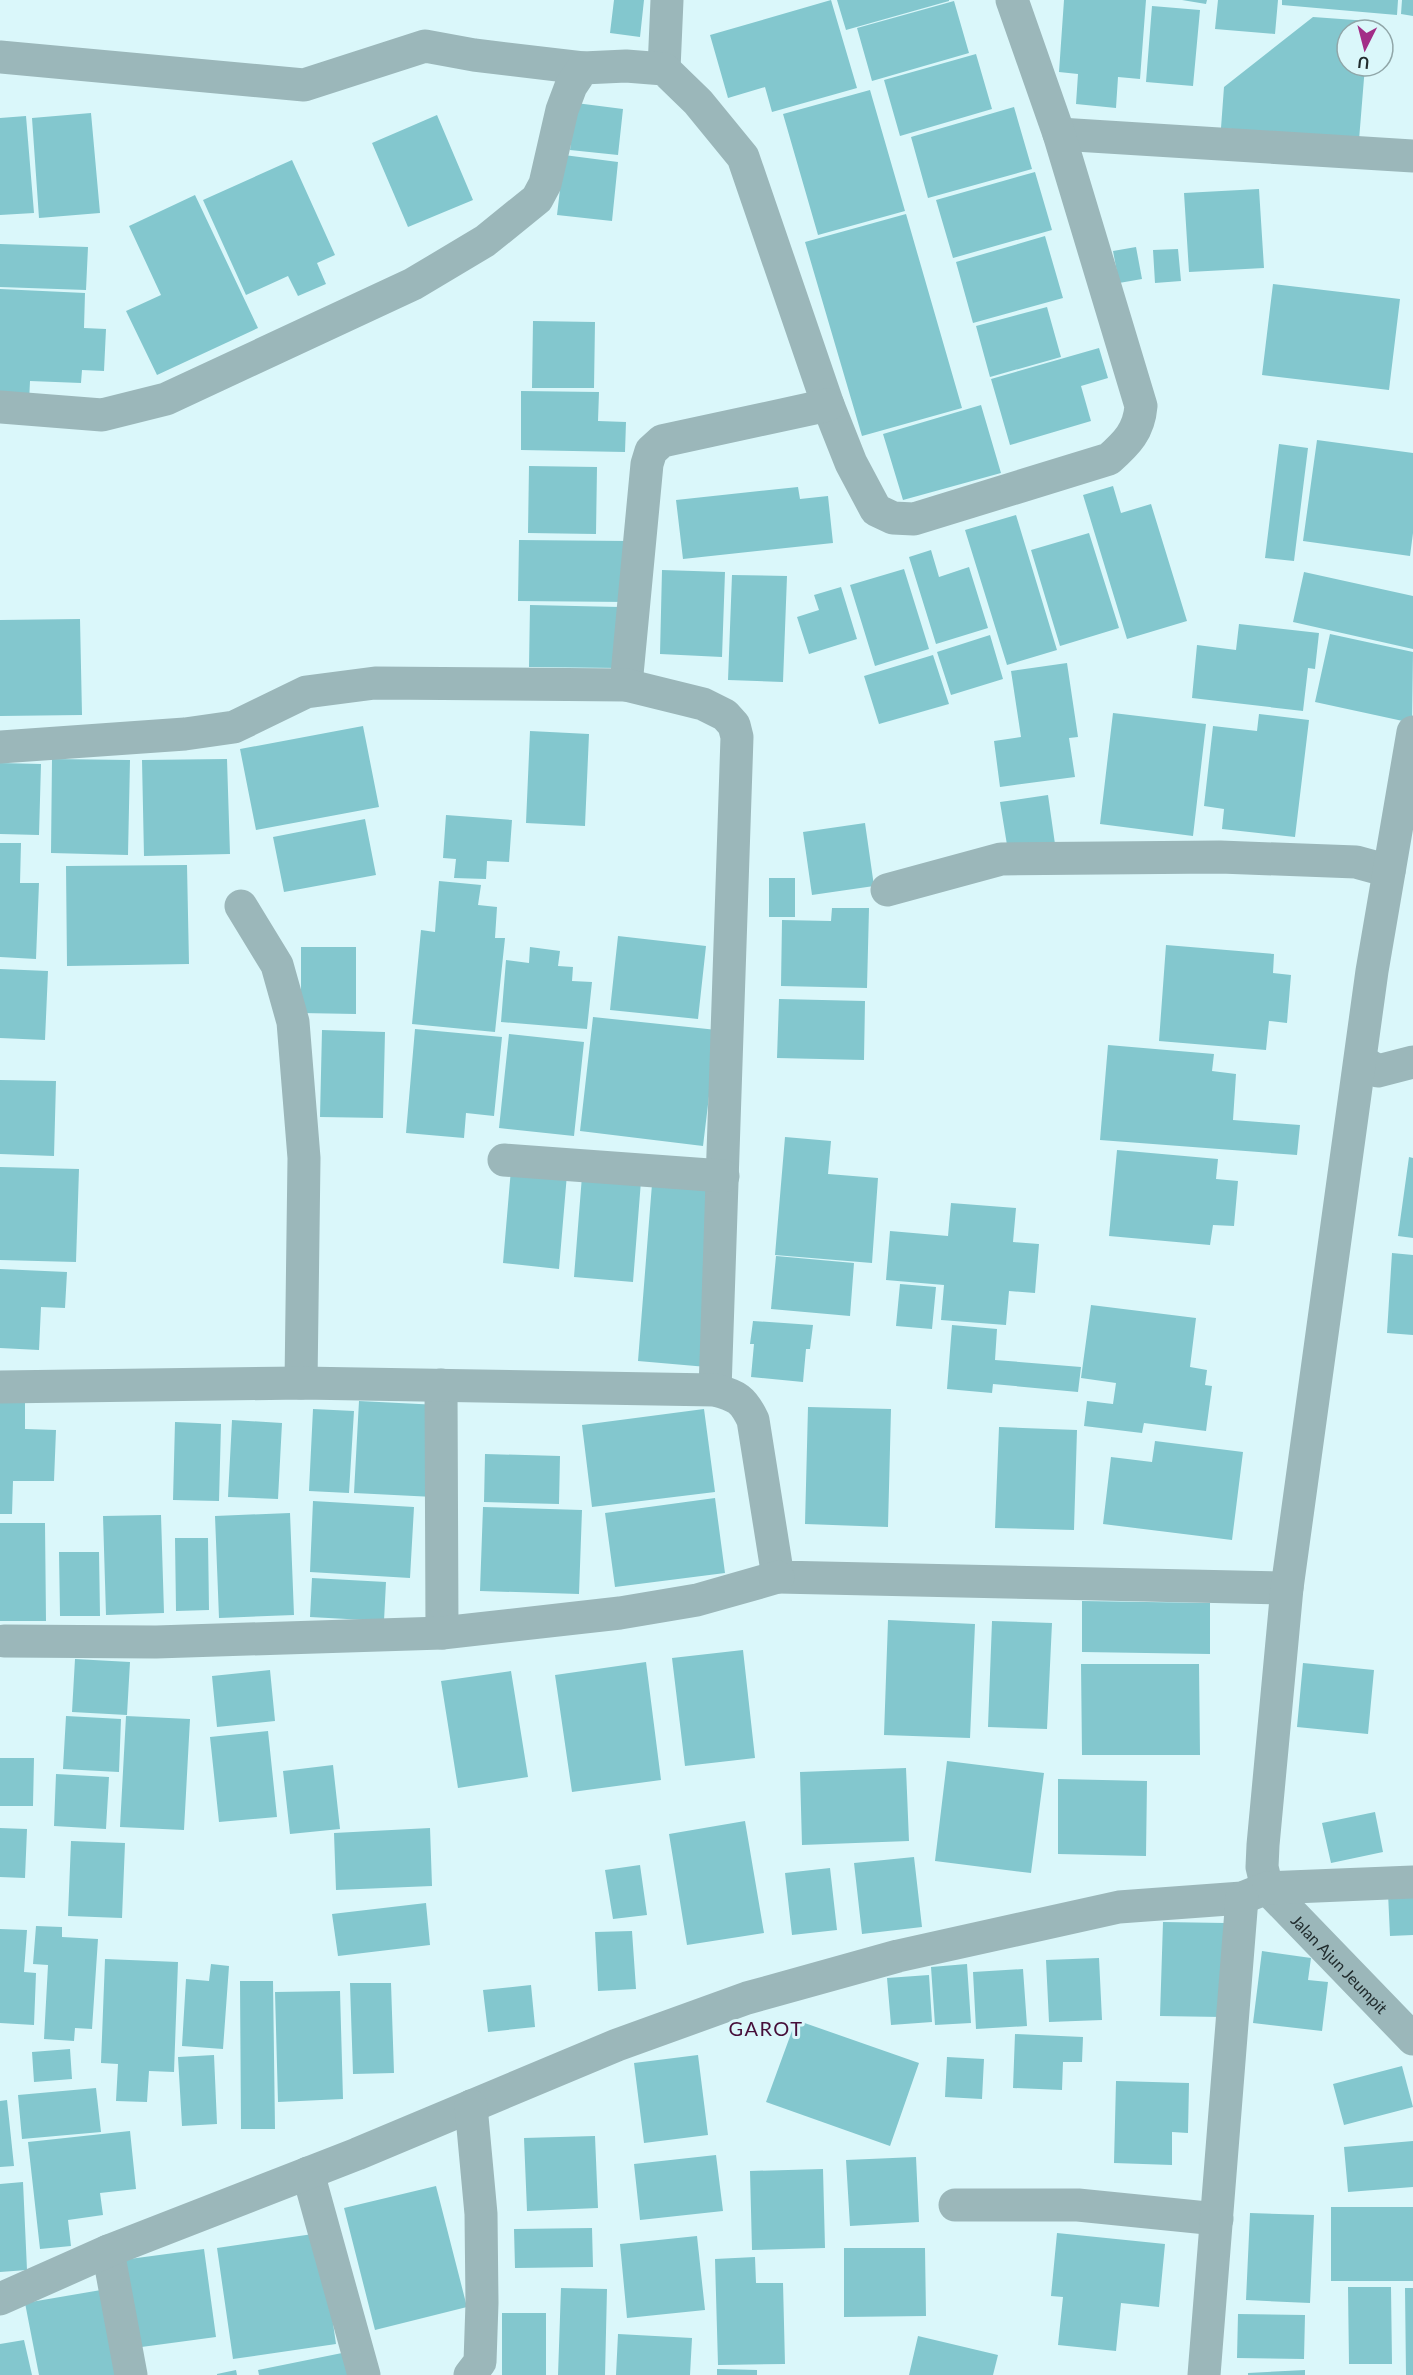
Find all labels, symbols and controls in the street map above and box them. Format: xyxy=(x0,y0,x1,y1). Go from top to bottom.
north arrow xyxy=(1335,18,1395,78)
text: U xyxy=(1356,53,1370,73)
street label: Jalan Ajun Jeumpit xyxy=(1288,1910,1392,2017)
district label: GAROT xyxy=(728,2016,804,2040)

